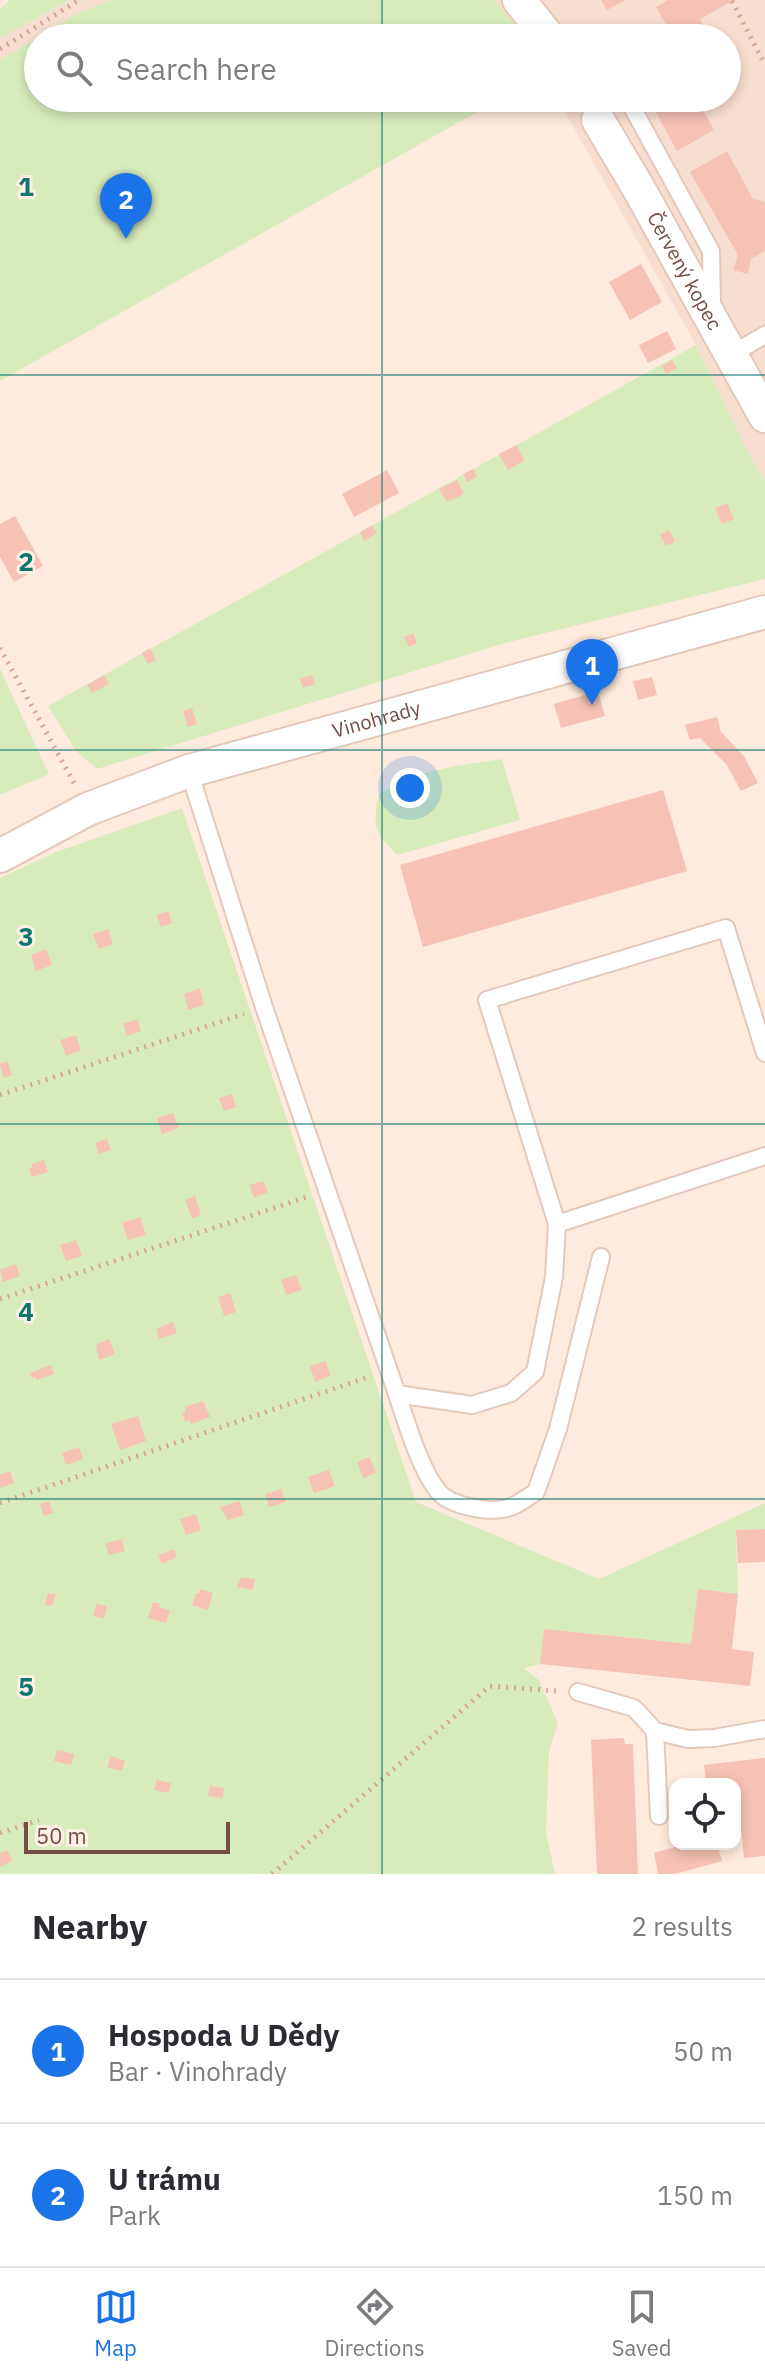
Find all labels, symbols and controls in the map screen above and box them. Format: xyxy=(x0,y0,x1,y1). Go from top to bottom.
search box xyxy=(24,24,741,112)
icon: search xyxy=(52,46,96,90)
text: Search here xyxy=(116,49,277,88)
text: 1 xyxy=(18,169,34,203)
pin: 2 xyxy=(100,173,152,239)
street label: Červený kopec xyxy=(641,207,729,335)
text: 2 xyxy=(18,544,34,578)
pin: 1 xyxy=(566,639,618,705)
street label: Vinohrady xyxy=(329,694,424,744)
your location xyxy=(390,768,430,808)
text: 3 xyxy=(18,919,34,953)
text: 4 xyxy=(18,1294,34,1328)
text: 5 xyxy=(18,1669,34,1703)
map controls xyxy=(669,1778,741,1850)
button: locate xyxy=(669,1778,741,1850)
scale bar xyxy=(24,1818,230,1854)
text: 50 m xyxy=(36,1821,87,1850)
text: Nearby xyxy=(32,1904,147,1948)
text: 2 results xyxy=(631,1909,733,1943)
text: Hospoda U Dědy xyxy=(108,2015,339,2054)
text: 1 xyxy=(50,2034,66,2068)
text: 50 m xyxy=(673,2034,733,2068)
text: Bar · Vinohrady xyxy=(108,2054,287,2088)
text: U trámu xyxy=(108,2159,221,2198)
text: 2 xyxy=(50,2178,66,2212)
text: 150 m xyxy=(657,2178,733,2212)
text: Park xyxy=(108,2198,161,2232)
tab: Map xyxy=(94,2285,138,2362)
tab: Directions xyxy=(325,2285,425,2362)
tab: Saved xyxy=(612,2285,671,2362)

